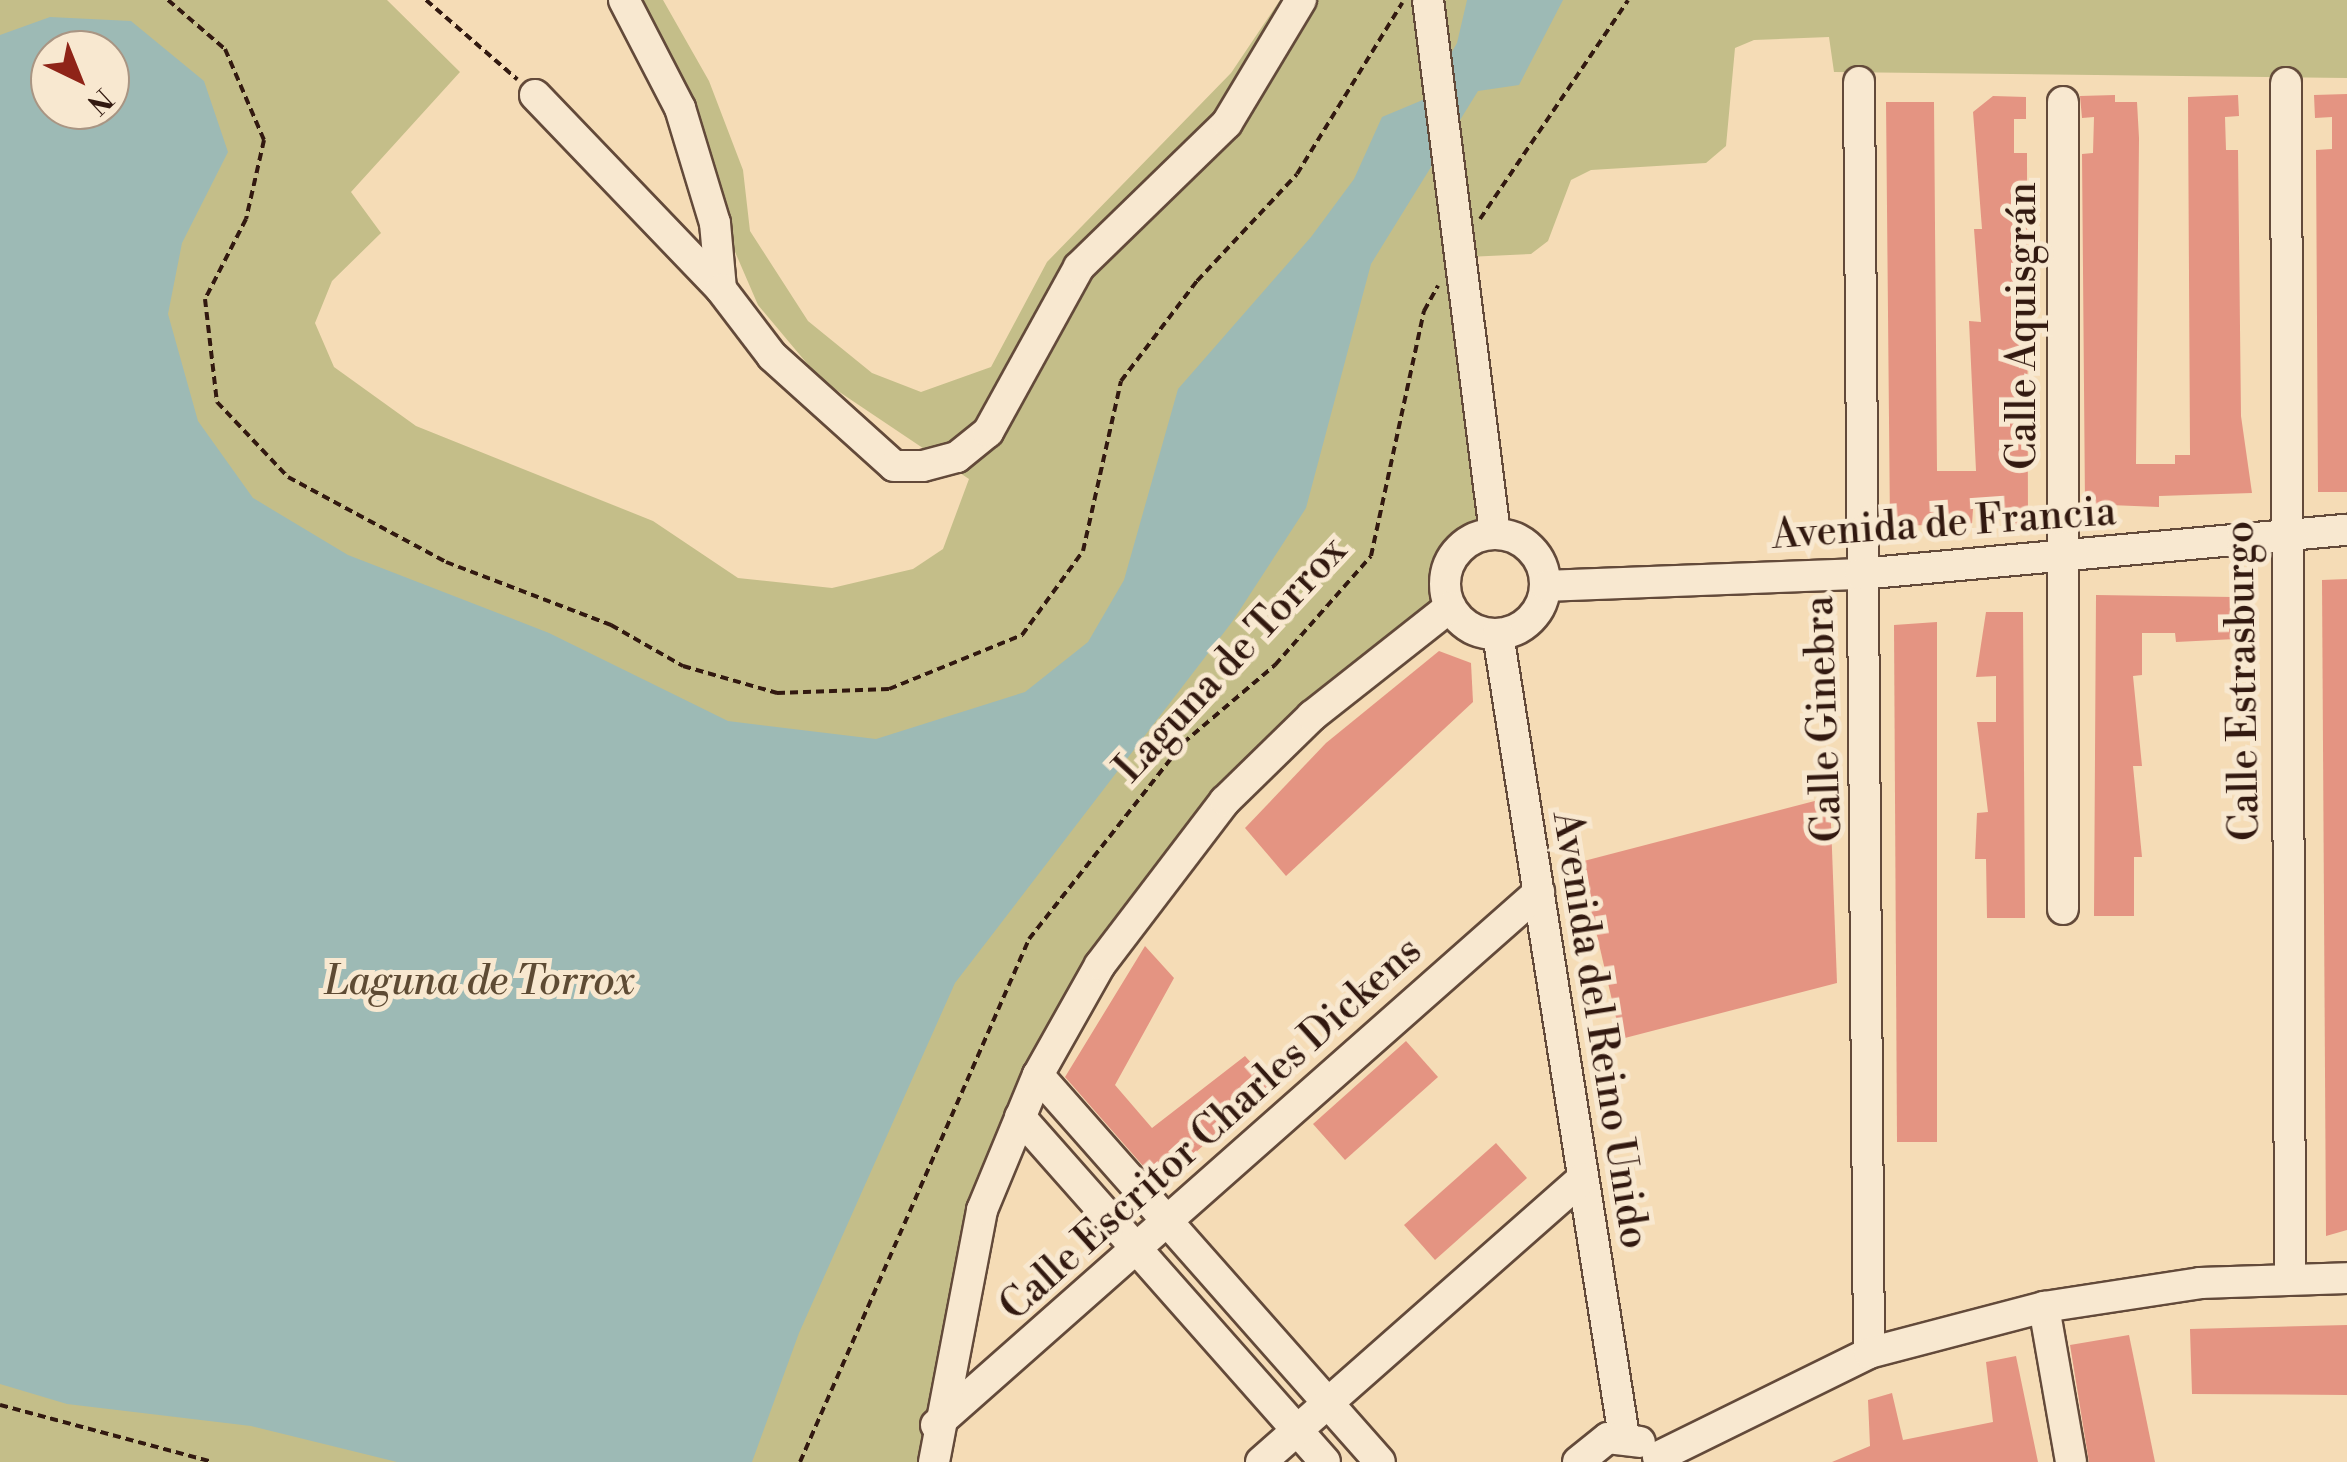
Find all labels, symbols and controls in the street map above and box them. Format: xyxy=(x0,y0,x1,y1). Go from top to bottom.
north arrow xyxy=(30,30,130,130)
text: N xyxy=(79,80,119,121)
street label: Calle Aquisgrán xyxy=(1999,182,2047,470)
street label: Avenida de Francia xyxy=(1770,488,2118,560)
street label: Calle Estrasburgo xyxy=(2216,521,2270,841)
street label: Laguna de Torrox xyxy=(1105,528,1357,792)
street label: Calle Ginebra xyxy=(1796,595,1852,843)
street label: Avenida del Reino Unido xyxy=(1542,808,1658,1252)
street label: Calle Escritor Charles Dickens xyxy=(990,927,1432,1331)
park label: Laguna de Torrox xyxy=(324,958,636,1006)

